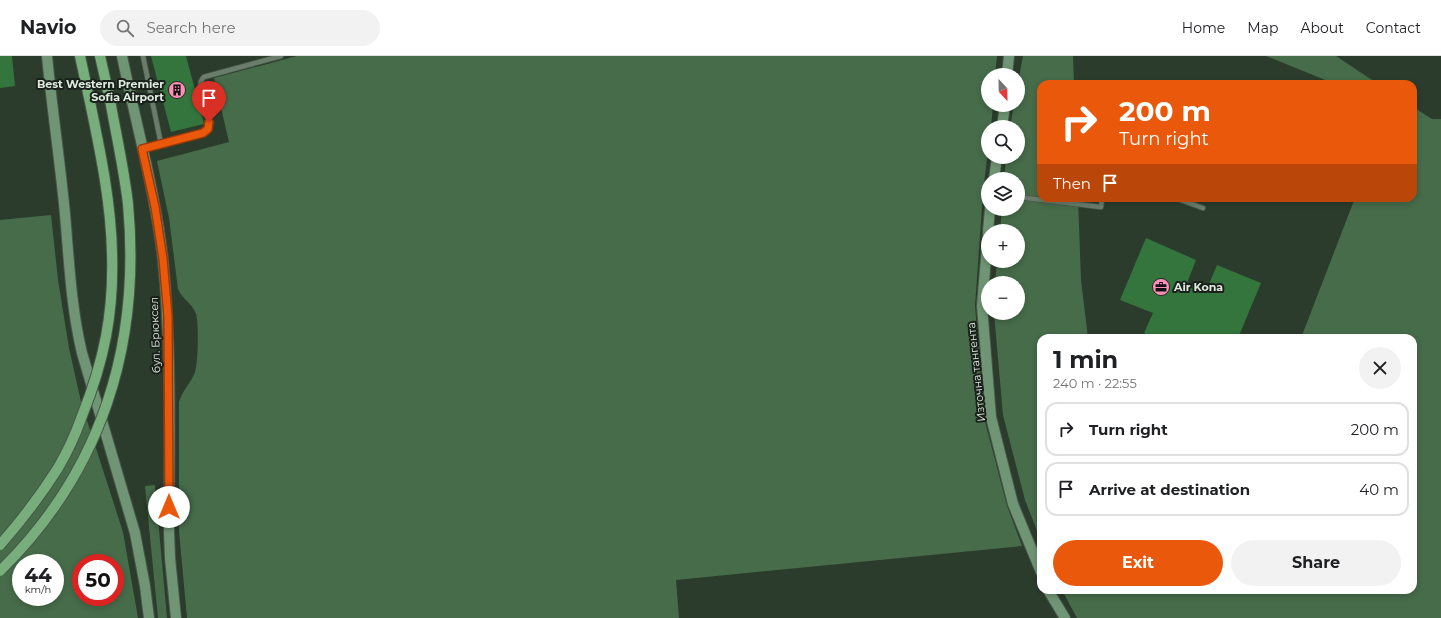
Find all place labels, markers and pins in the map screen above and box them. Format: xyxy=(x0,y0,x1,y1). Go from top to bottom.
place label: Best Western Premier Sofia Airport xyxy=(37,77,164,104)
building icon: Best Western Premier Sofia Airport xyxy=(167,80,187,100)
pin xyxy=(192,81,226,122)
office icon: Air Kona xyxy=(1151,277,1171,297)
place label: Air Kona xyxy=(1173,280,1223,294)

